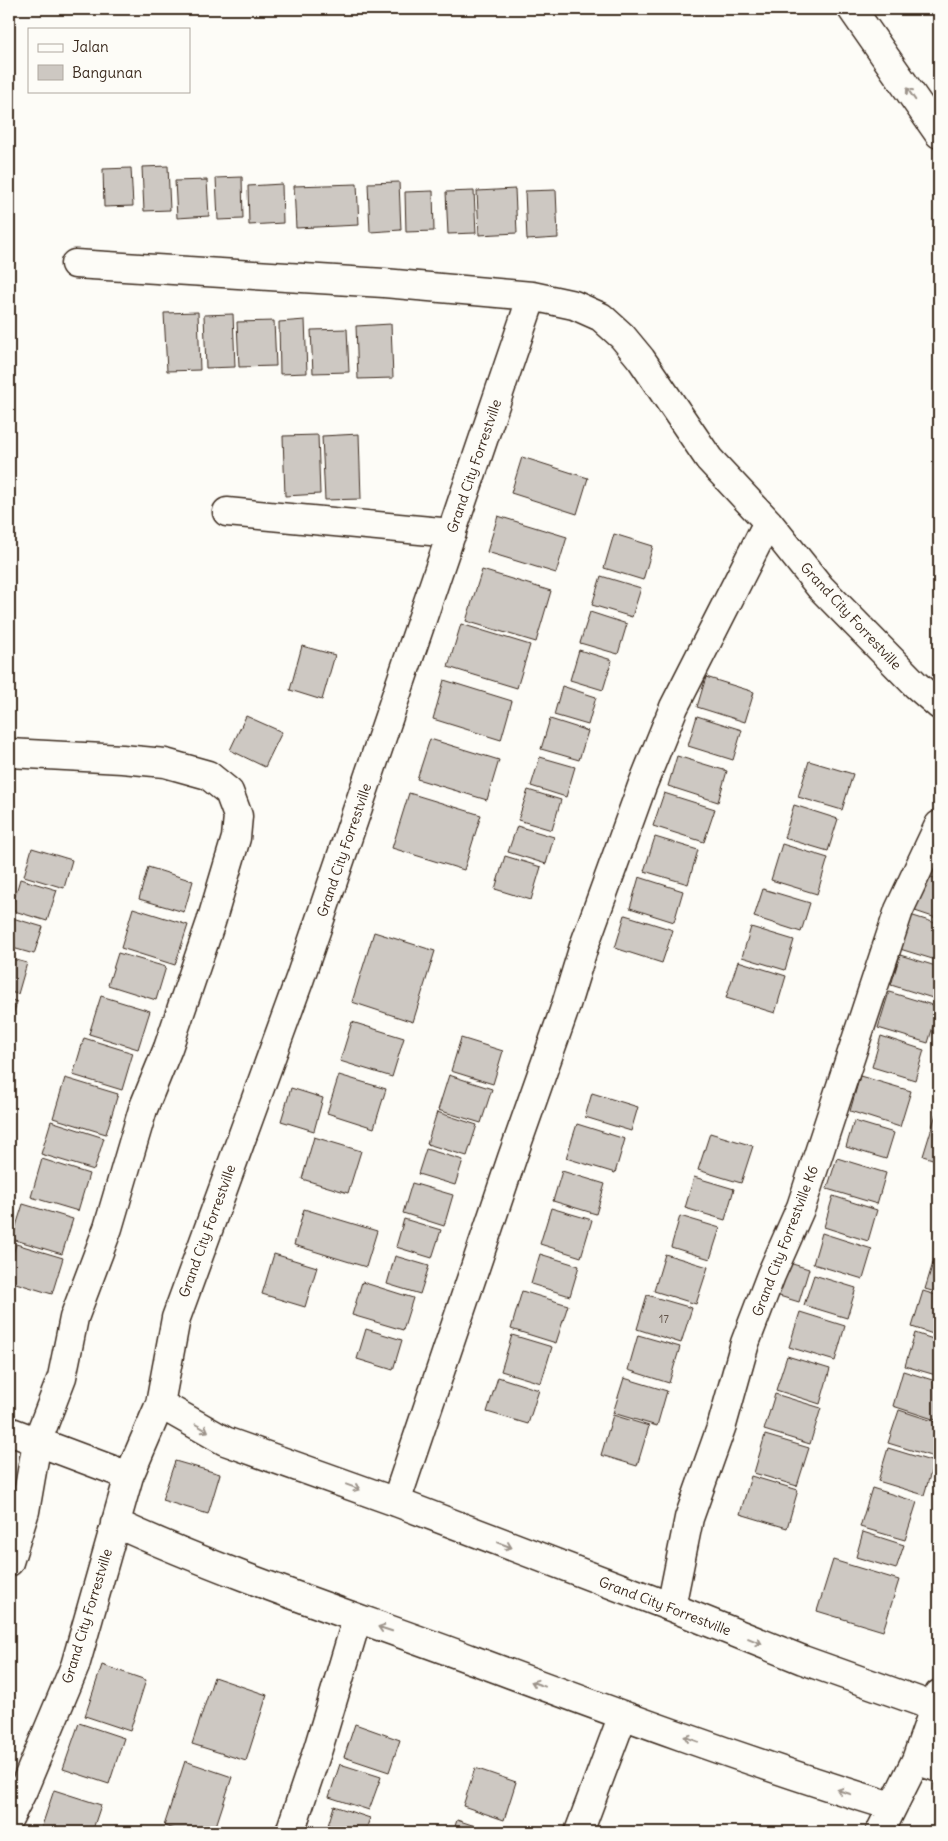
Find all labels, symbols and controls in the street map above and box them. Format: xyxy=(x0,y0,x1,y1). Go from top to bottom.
legend xyxy=(28,28,190,92)
text: Jalan xyxy=(72,37,109,56)
text: Bangunan xyxy=(72,63,142,82)
one-way arrow xyxy=(906,87,916,101)
street label: Grand City Forrestville xyxy=(443,397,505,535)
street label: Grand City Forrestville xyxy=(797,559,905,673)
street label: Grand City Forrestville xyxy=(313,781,375,919)
street label: Grand City Forrestville xyxy=(175,1162,239,1300)
street label: Grand City Forrestville K6 xyxy=(748,1163,822,1319)
house number: 17 xyxy=(659,1312,669,1326)
one-way arrow xyxy=(195,1423,209,1433)
one-way arrow xyxy=(345,1483,360,1492)
one-way arrow xyxy=(497,1541,512,1550)
street label: Grand City Forrestville xyxy=(58,1546,116,1686)
street label: Grand City Forrestville xyxy=(596,1572,734,1640)
one-way arrow xyxy=(377,1623,393,1633)
one-way arrow xyxy=(747,1637,762,1646)
one-way arrow xyxy=(531,1679,546,1688)
one-way arrow xyxy=(683,1734,699,1743)
one-way arrow xyxy=(837,1786,853,1796)

